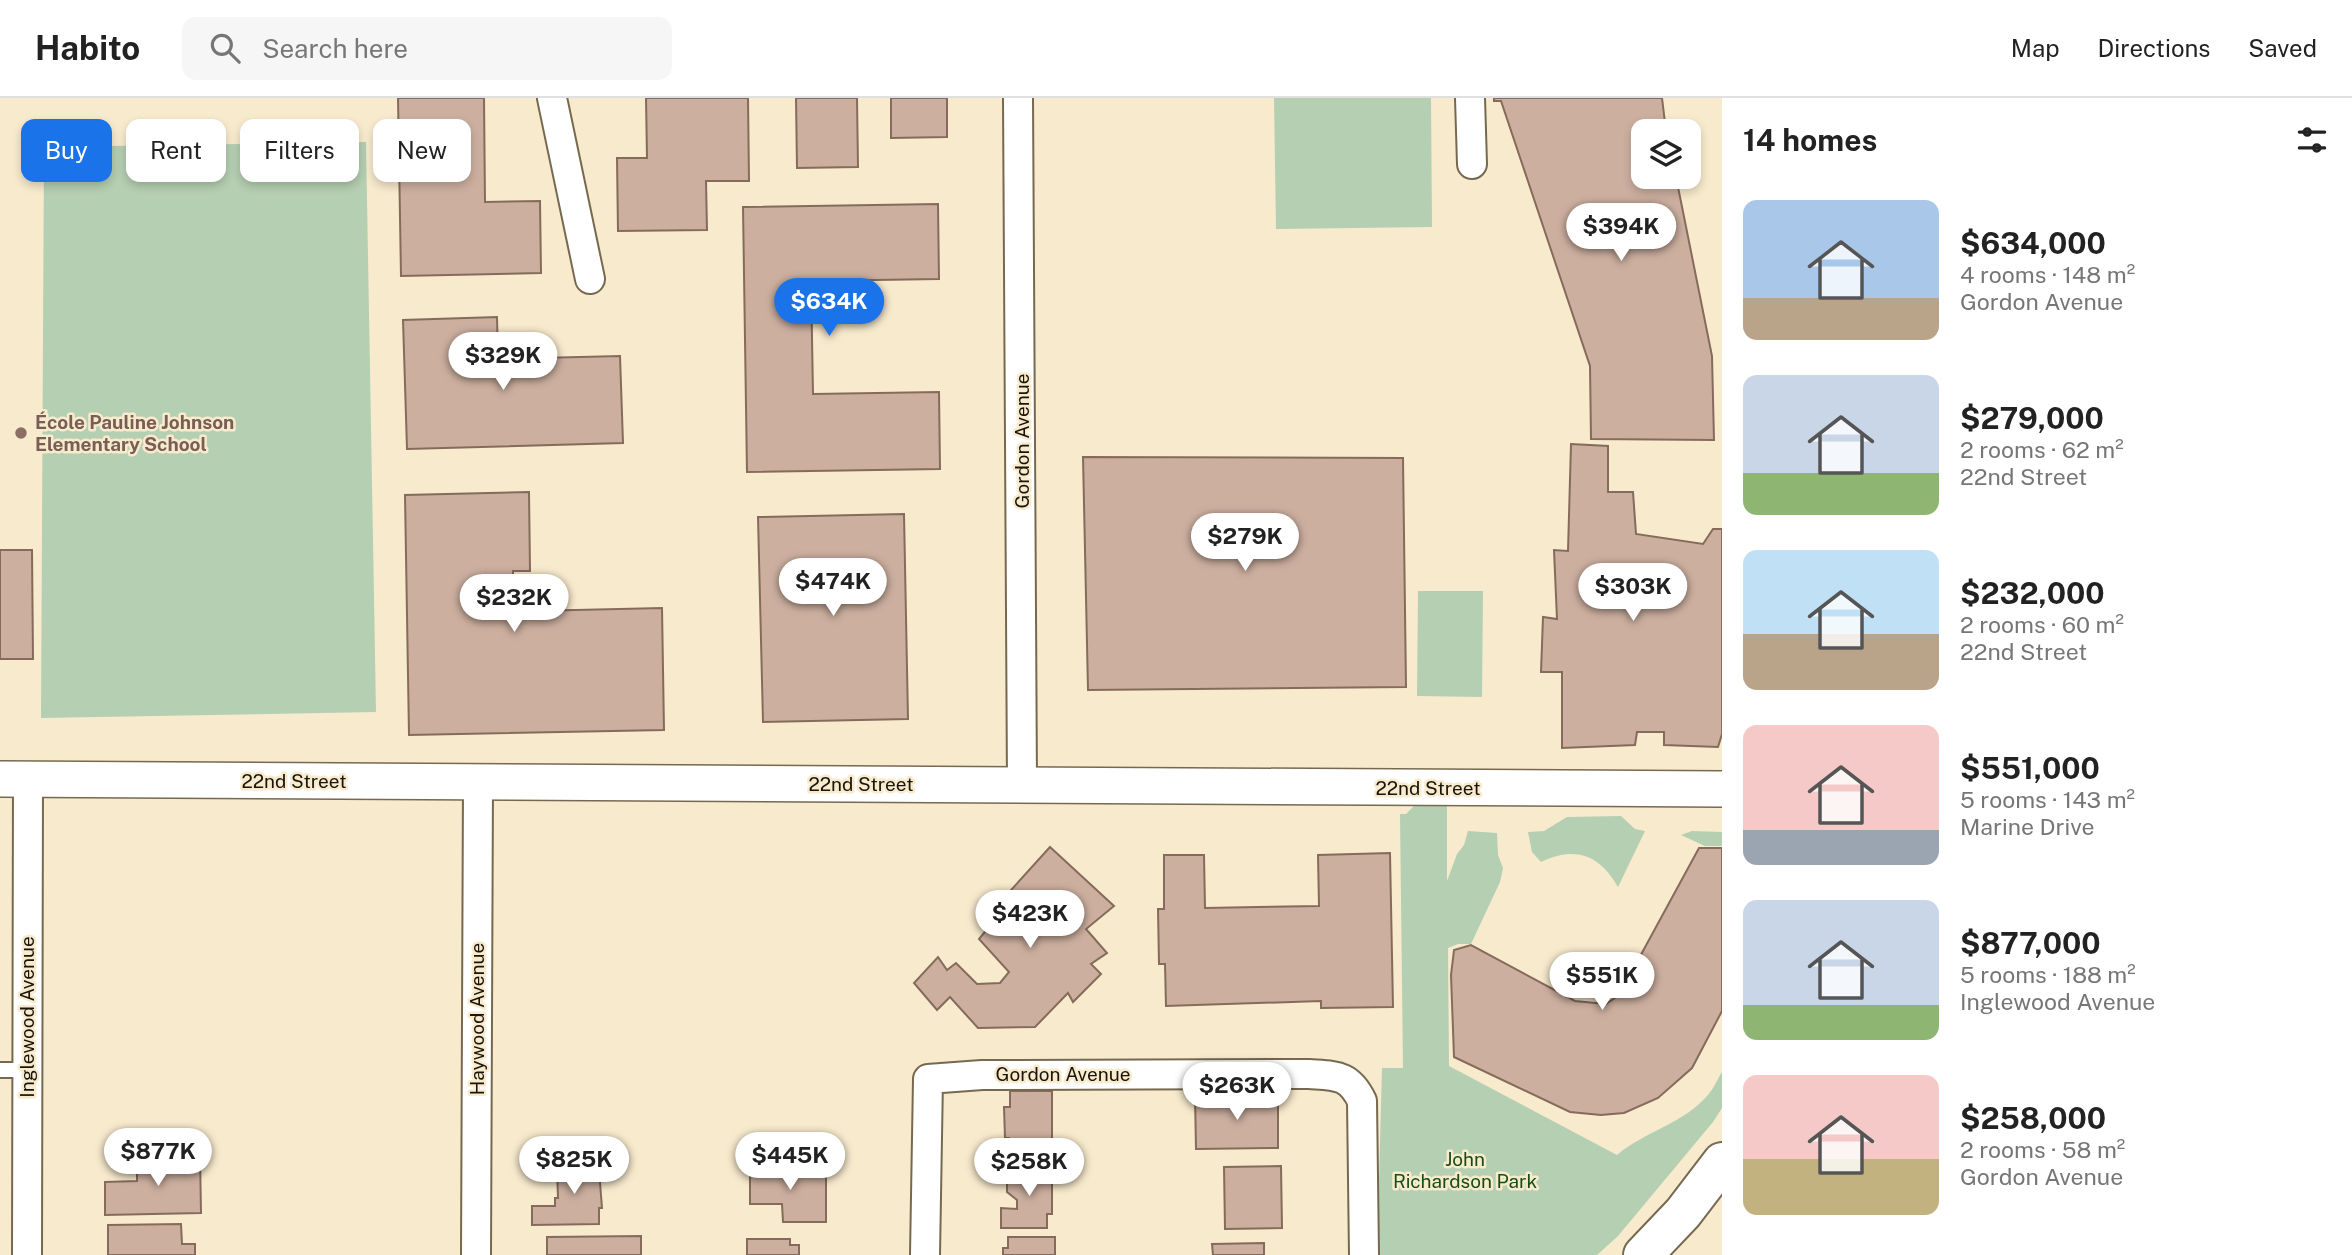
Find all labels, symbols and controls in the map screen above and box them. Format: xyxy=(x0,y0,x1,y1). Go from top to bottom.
search box xyxy=(182,17,672,80)
text: Habito xyxy=(35,29,140,67)
icon: search xyxy=(206,29,244,67)
text: Search here xyxy=(262,33,408,64)
text: Map xyxy=(2011,34,2060,62)
text: Directions xyxy=(2098,34,2210,62)
text: Saved xyxy=(2248,34,2317,62)
chip: Buy xyxy=(21,119,112,182)
chip: Rent xyxy=(126,119,226,182)
chip: Filters xyxy=(240,119,359,182)
chip: New xyxy=(373,119,471,182)
map controls xyxy=(1631,119,1701,189)
button: layers xyxy=(1631,119,1701,189)
icon: filters xyxy=(2293,121,2331,159)
text: 14 homes xyxy=(1743,122,1877,158)
pin: $394K xyxy=(1572,204,1670,263)
text: $394K xyxy=(1582,212,1660,239)
text: $634,000 xyxy=(1960,225,2106,261)
icon: home xyxy=(1799,228,1883,312)
text: 4 rooms · 148 m² xyxy=(1960,261,2135,288)
pin: $634K xyxy=(780,278,878,338)
text: $634K xyxy=(790,287,868,314)
text: Gordon Avenue xyxy=(1960,288,2123,315)
pin: $329K xyxy=(454,332,552,392)
text: $329K xyxy=(464,341,542,368)
street label: Gordon Avenue xyxy=(1011,374,1033,508)
text: $279,000 xyxy=(1960,400,2104,436)
icon: home xyxy=(1799,403,1883,487)
place label: École Pauline Johnson Elementary School xyxy=(35,411,234,455)
marker: École Pauline Johnson Elementary School xyxy=(13,425,29,441)
text: 2 rooms · 62 m² xyxy=(1960,436,2124,463)
text: 22nd Street xyxy=(1960,463,2087,490)
pin: $279K xyxy=(1196,514,1294,573)
text: $279K xyxy=(1207,522,1283,549)
pin: $474K xyxy=(784,559,882,618)
pin: $303K xyxy=(1584,564,1682,623)
text: $474K xyxy=(795,567,871,594)
text: $303K xyxy=(1594,572,1672,599)
pin: $232K xyxy=(465,574,563,634)
text: $232,000 xyxy=(1960,575,2105,611)
icon: home xyxy=(1799,578,1883,662)
text: $232K xyxy=(476,583,552,610)
text: 2 rooms · 60 m² xyxy=(1960,611,2124,638)
text: 22nd Street xyxy=(1960,638,2087,665)
text: $551,000 xyxy=(1960,750,2100,786)
icon: home xyxy=(1799,753,1883,837)
street label: 22nd Street xyxy=(241,770,347,792)
street label: 22nd Street xyxy=(808,773,914,795)
street label: 22nd Street xyxy=(1375,777,1481,799)
text: 5 rooms · 143 m² xyxy=(1960,786,2135,813)
text: Marine Drive xyxy=(1960,813,2095,840)
pin: $423K xyxy=(981,890,1079,950)
text: $423K xyxy=(991,899,1069,926)
text: $877,000 xyxy=(1960,925,2101,961)
icon: home xyxy=(1799,928,1883,1012)
street label: Inglewood Avenue xyxy=(16,936,38,1098)
street label: Haywood Avenue xyxy=(466,943,488,1095)
pin: $551K xyxy=(1553,953,1651,1012)
text: $551K xyxy=(1565,961,1639,988)
text: 5 rooms · 188 m² xyxy=(1960,961,2136,988)
text: Inglewood Avenue xyxy=(1960,988,2155,1015)
pin: $263K xyxy=(1188,1062,1286,1122)
street label: Gordon Avenue xyxy=(996,1063,1130,1085)
text: $263K xyxy=(1198,1071,1276,1098)
text: $258,000 xyxy=(1960,1100,2106,1136)
icon: home xyxy=(1799,1103,1883,1187)
pin: $877K xyxy=(109,1128,207,1188)
pin: $445K xyxy=(741,1132,839,1192)
pin: $825K xyxy=(525,1136,623,1196)
text: 2 rooms · 58 m² xyxy=(1960,1136,2125,1163)
text: $877K xyxy=(120,1137,196,1164)
pin: $258K xyxy=(980,1138,1078,1198)
text: $445K xyxy=(751,1141,829,1168)
text: $825K xyxy=(535,1145,613,1172)
text: $258K xyxy=(990,1147,1068,1174)
park label: John Richardson Park xyxy=(1393,1148,1537,1192)
text: Gordon Avenue xyxy=(1960,1163,2123,1190)

